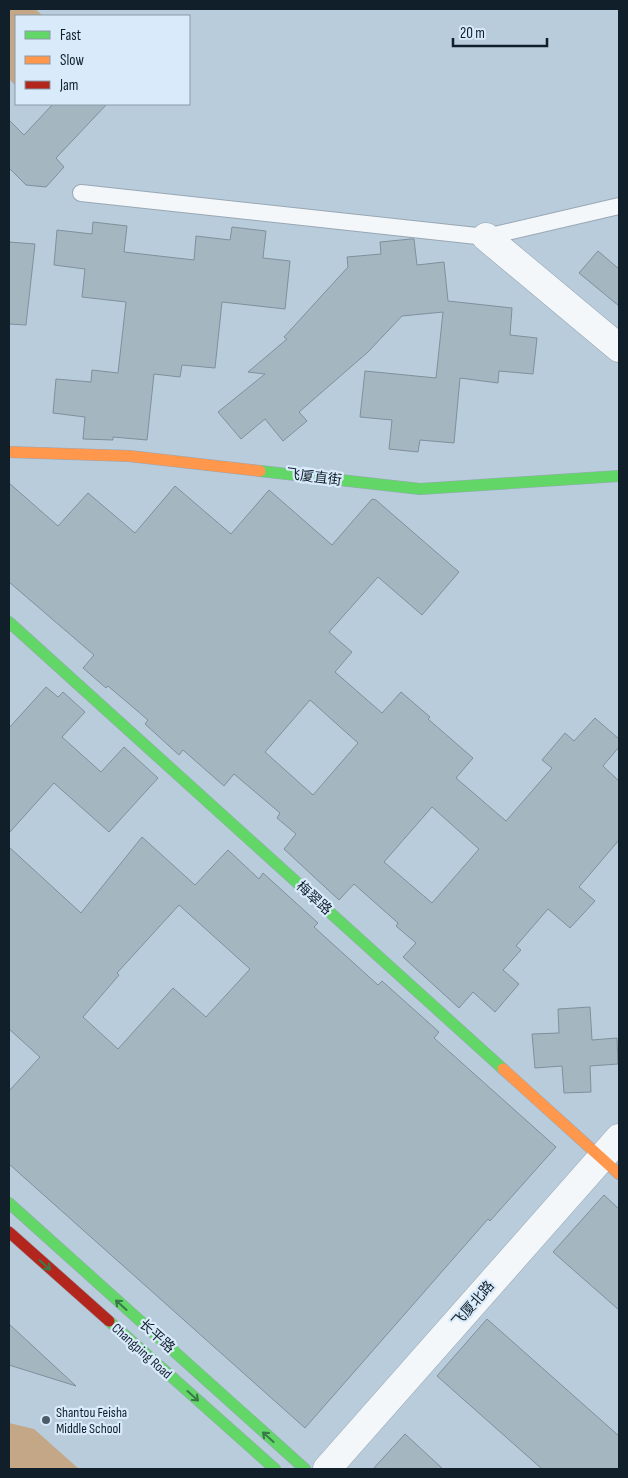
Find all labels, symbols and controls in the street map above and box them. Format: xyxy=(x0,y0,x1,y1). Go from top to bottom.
legend xyxy=(15,15,190,105)
scale bar xyxy=(453,15,547,47)
text: 20 m xyxy=(460,24,485,43)
text: Fast xyxy=(60,26,82,45)
text: Slow xyxy=(60,51,84,70)
text: Jam xyxy=(59,76,78,95)
street label: 飞厦直街 xyxy=(285,465,343,489)
street label: 梅翠路 xyxy=(293,878,335,918)
one-way arrow xyxy=(39,1259,52,1271)
street label: 飞厦北路 xyxy=(448,1277,498,1331)
one-way arrow xyxy=(115,1299,128,1310)
street label: 长平路 xyxy=(136,1316,178,1356)
street label: Changping Road xyxy=(108,1319,176,1383)
one-way arrow xyxy=(186,1390,199,1402)
place label: Shantou Feisha Middle School xyxy=(56,1404,127,1437)
marker: Shantou Feisha Middle School xyxy=(40,1414,52,1426)
one-way arrow xyxy=(262,1431,275,1443)

